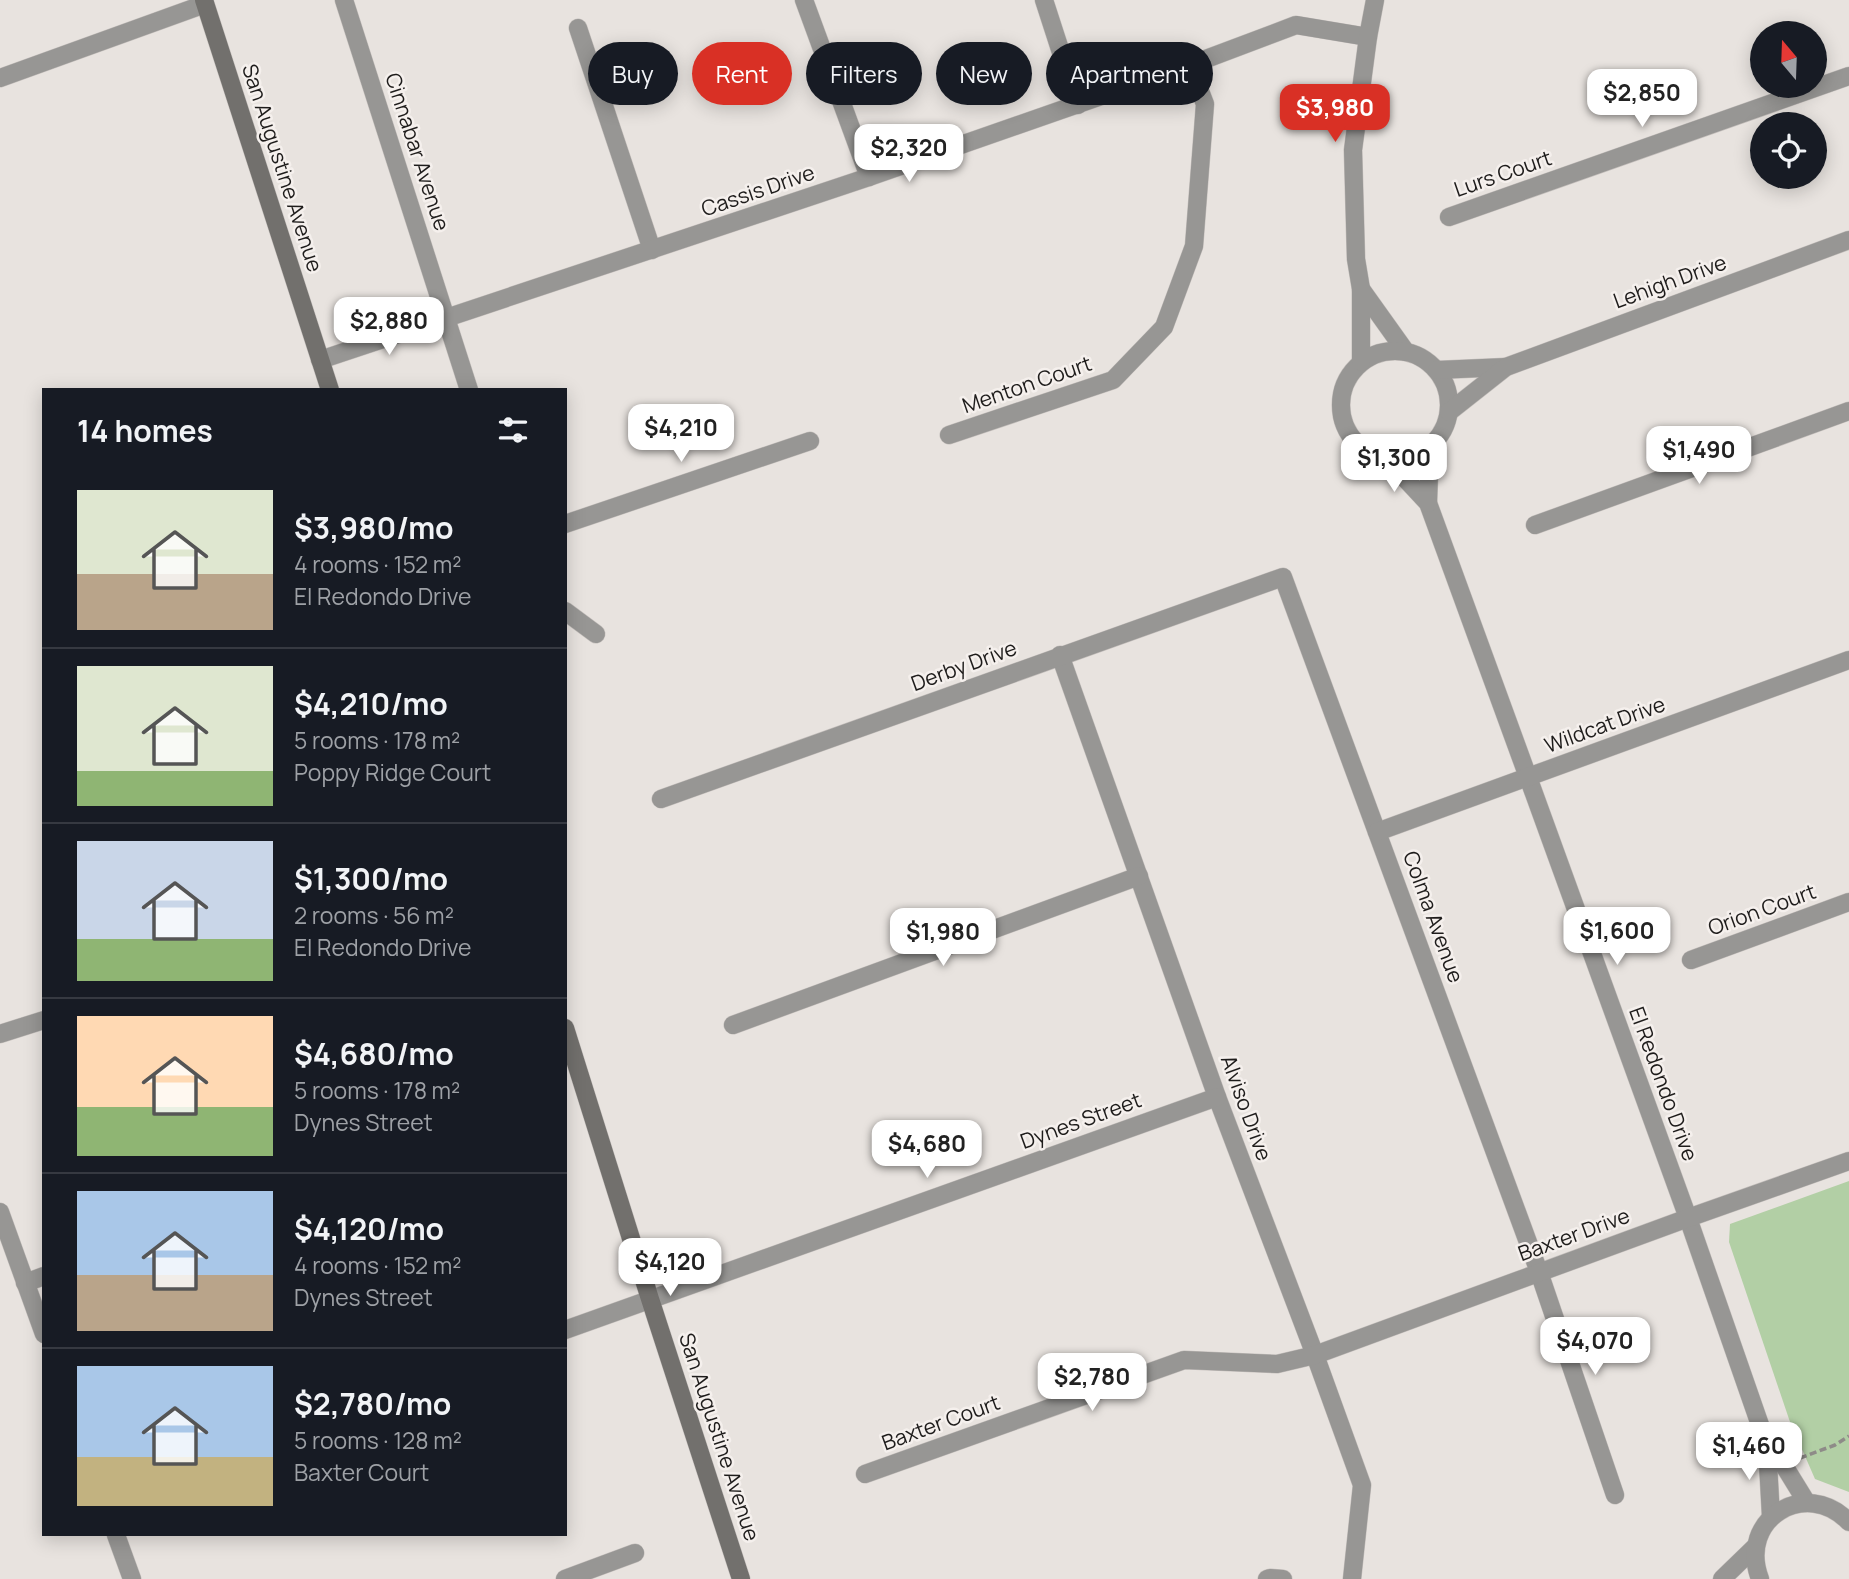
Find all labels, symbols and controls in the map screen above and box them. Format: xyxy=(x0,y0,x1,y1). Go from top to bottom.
north arrow xyxy=(1750,21,1827,98)
map controls xyxy=(1750,21,1827,189)
chip: Buy xyxy=(588,42,678,105)
chip: Rent xyxy=(692,42,792,105)
chip: Filters xyxy=(806,42,922,105)
chip: New xyxy=(936,42,1032,105)
chip: Apartment xyxy=(1046,42,1213,105)
street label: San Augustine Avenue xyxy=(236,60,330,275)
street label: Cinnabar Avenue xyxy=(379,69,457,234)
pin: $2,850 xyxy=(1585,69,1699,129)
text: $2,850 xyxy=(1603,76,1681,108)
pin: $3,980 xyxy=(1278,85,1392,144)
text: $3,980 xyxy=(1296,91,1374,123)
button: locate xyxy=(1750,112,1827,189)
pin: $2,320 xyxy=(852,124,966,184)
text: $2,320 xyxy=(870,131,948,163)
street label: Lurs Court xyxy=(1450,143,1555,203)
street label: Cassis Drive xyxy=(697,158,818,222)
street label: Lehigh Drive xyxy=(1609,248,1730,314)
pin: $2,880 xyxy=(332,298,446,357)
text: $2,880 xyxy=(350,304,428,336)
street label: Menton Court xyxy=(958,349,1095,419)
pin: $4,210 xyxy=(624,405,738,464)
text: 14 homes xyxy=(77,410,213,451)
icon: filters xyxy=(494,411,532,449)
text: $4,210 xyxy=(644,411,718,443)
pin: $1,490 xyxy=(1642,426,1756,486)
text: $1,490 xyxy=(1662,433,1736,465)
pin: $1,300 xyxy=(1337,434,1451,494)
text: $1,300 xyxy=(1357,441,1431,473)
text: $3,980/mo xyxy=(294,507,454,548)
icon: home xyxy=(133,518,217,602)
text: 4 rooms · 152 m² xyxy=(294,548,461,580)
text: El Redondo Drive xyxy=(294,580,471,612)
street label: Derby Drive xyxy=(907,633,1020,697)
text: $4,210/mo xyxy=(294,683,448,724)
street label: Wildcat Drive xyxy=(1540,689,1669,759)
icon: home xyxy=(133,694,217,778)
text: 5 rooms · 178 m² xyxy=(294,724,460,756)
text: Poppy Ridge Court xyxy=(294,756,491,788)
street label: Colma Avenue xyxy=(1397,847,1471,986)
text: $1,300/mo xyxy=(294,858,448,899)
icon: home xyxy=(133,869,217,953)
street label: Orion Court xyxy=(1704,877,1819,941)
text: 2 rooms · 56 m² xyxy=(294,899,454,931)
pin: $1,980 xyxy=(886,908,1000,968)
pin: $1,600 xyxy=(1560,908,1674,967)
text: $1,600 xyxy=(1579,914,1655,946)
text: $1,980 xyxy=(906,915,980,947)
text: El Redondo Drive xyxy=(294,931,471,963)
street label: El Redondo Drive xyxy=(1623,1003,1705,1165)
text: $4,680/mo xyxy=(294,1033,454,1074)
icon: home xyxy=(133,1044,217,1128)
street label: Alviso Drive xyxy=(1215,1051,1279,1164)
text: 5 rooms · 178 m² xyxy=(294,1074,460,1106)
street label: Dynes Street xyxy=(1016,1085,1145,1155)
text: Dynes Street xyxy=(294,1106,433,1138)
pin: $4,680 xyxy=(870,1120,984,1180)
text: $4,680 xyxy=(888,1127,966,1159)
street label: Baxter Drive xyxy=(1514,1201,1633,1267)
text: $4,120/mo xyxy=(294,1208,444,1249)
icon: home xyxy=(133,1219,217,1303)
pin: $4,120 xyxy=(613,1238,727,1298)
text: $4,120 xyxy=(634,1245,706,1277)
text: 4 rooms · 152 m² xyxy=(294,1249,461,1281)
text: Dynes Street xyxy=(294,1281,433,1313)
pin: $4,070 xyxy=(1538,1318,1652,1377)
text: $4,070 xyxy=(1556,1324,1634,1356)
street label: San Augustine Avenue xyxy=(673,1329,767,1544)
pin: $2,780 xyxy=(1035,1354,1149,1413)
text: $2,780 xyxy=(1054,1360,1130,1392)
text: $2,780/mo xyxy=(294,1383,451,1424)
street label: Baxter Court xyxy=(878,1388,1003,1456)
icon: home xyxy=(133,1394,217,1478)
pin: $1,460 xyxy=(1692,1422,1806,1482)
text: 5 rooms · 128 m² xyxy=(294,1424,462,1456)
text: $1,460 xyxy=(1712,1429,1786,1461)
text: Baxter Court xyxy=(294,1456,429,1488)

